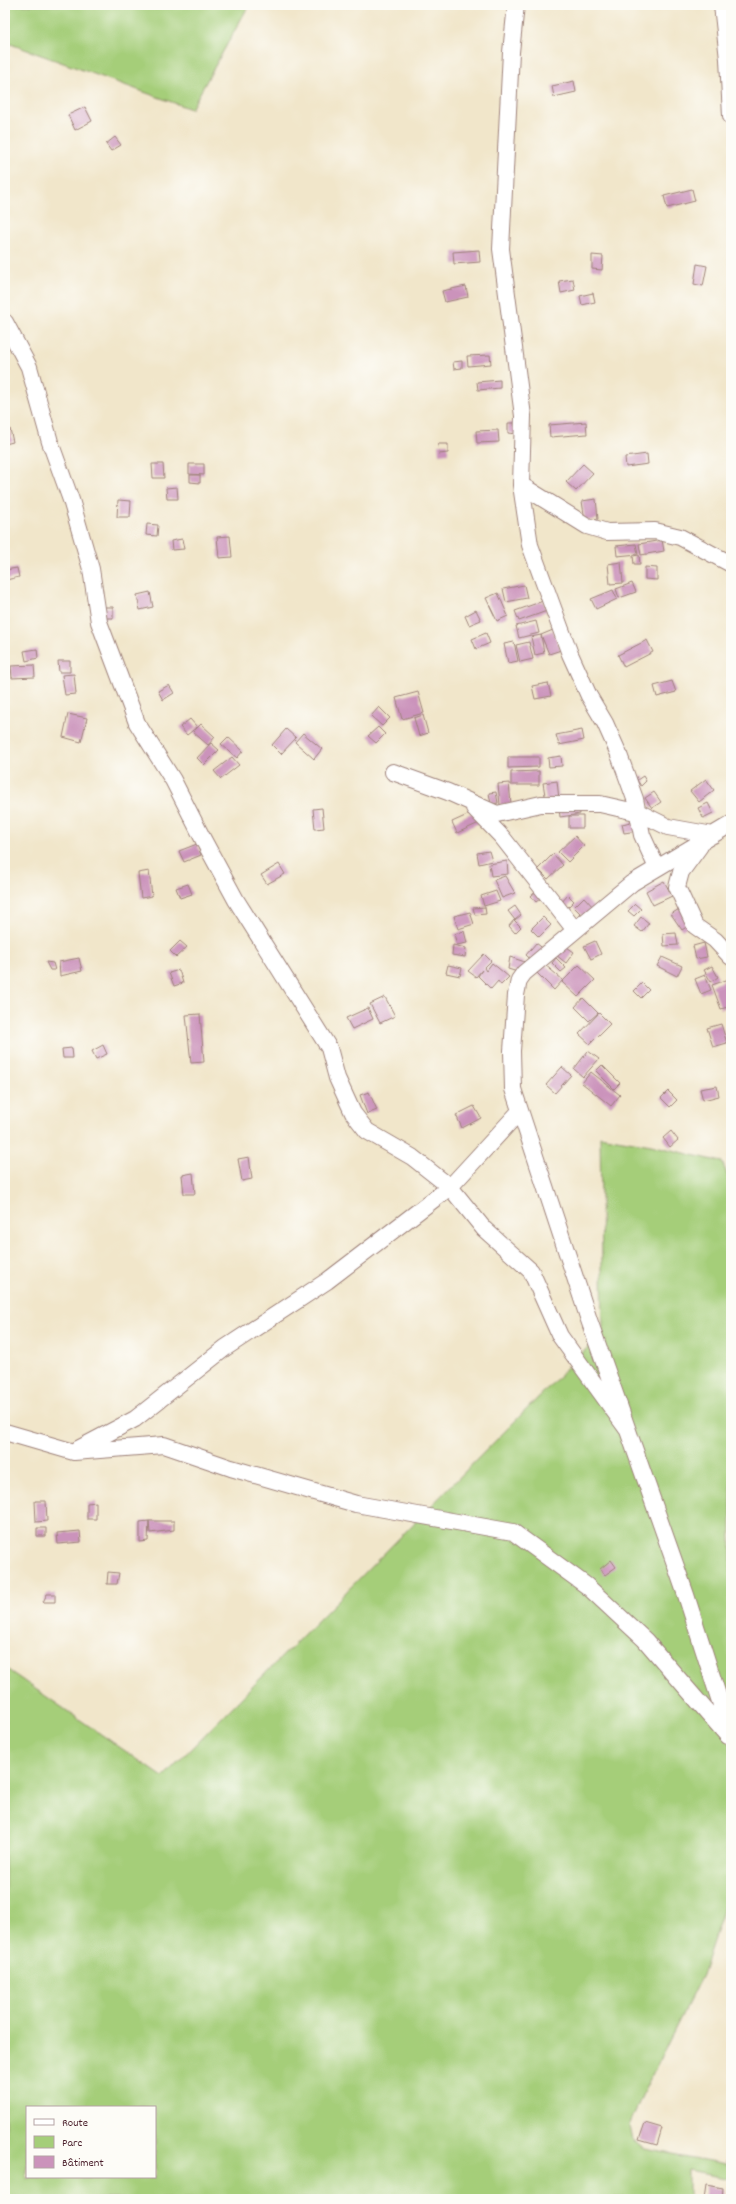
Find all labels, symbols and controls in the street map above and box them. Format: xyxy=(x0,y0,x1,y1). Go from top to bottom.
legend xyxy=(26,2106,156,2178)
text: Route xyxy=(62,2115,88,2132)
text: Parc xyxy=(62,2135,83,2152)
text: Bâtiment xyxy=(62,2155,104,2172)

